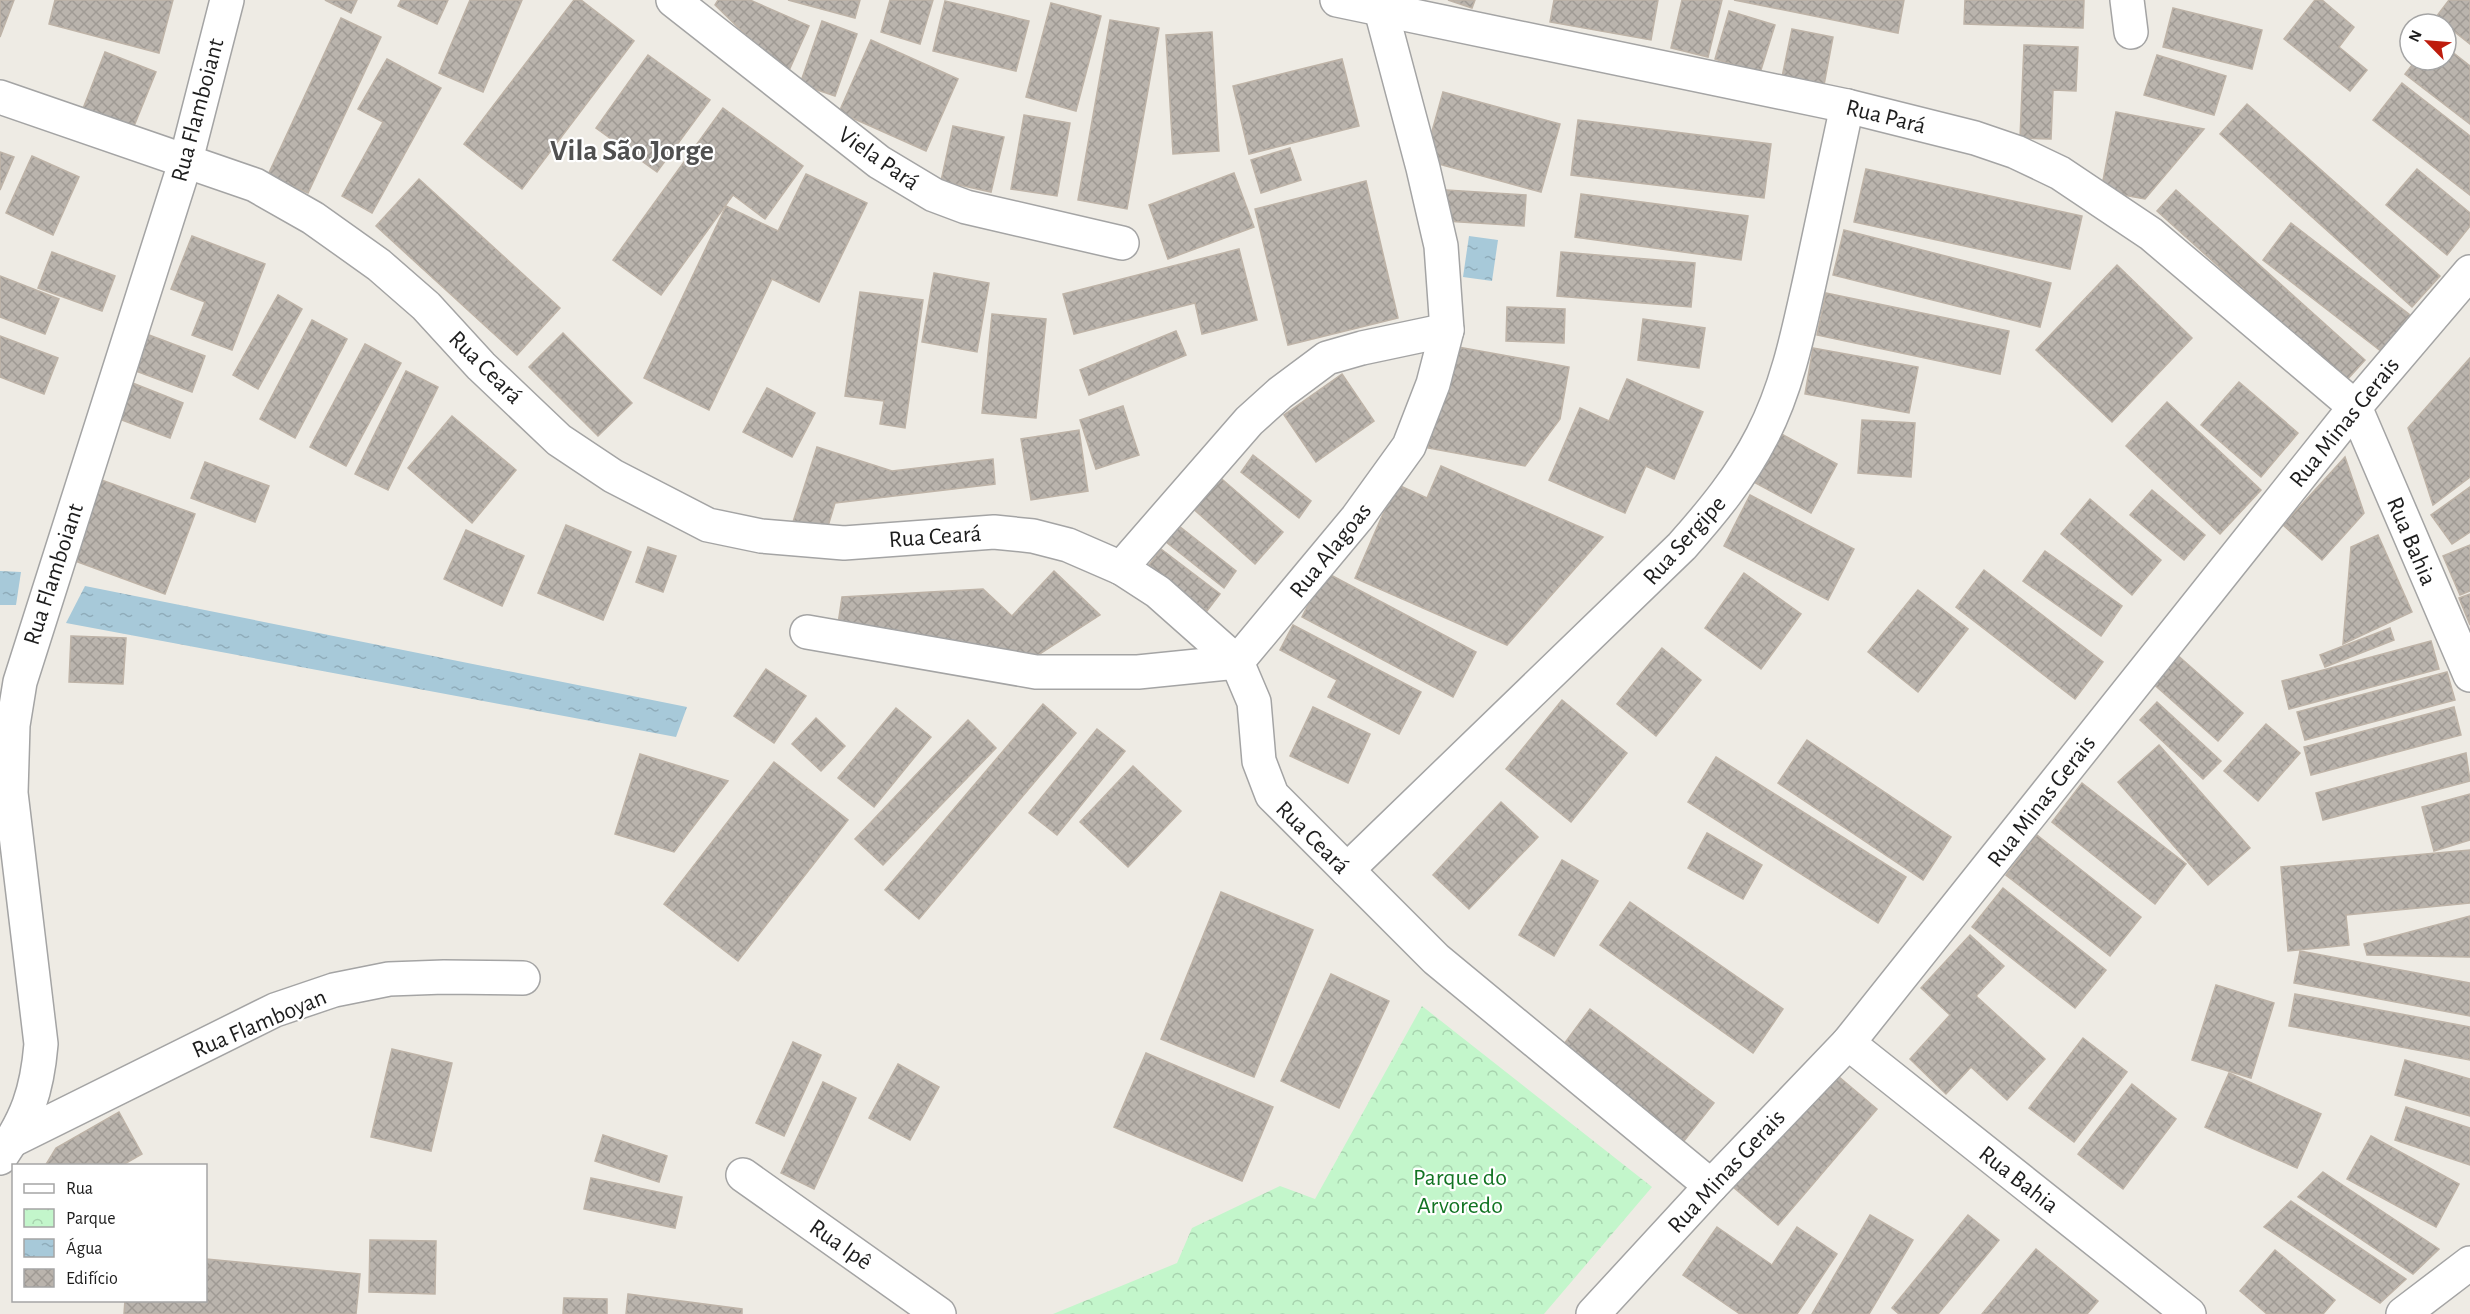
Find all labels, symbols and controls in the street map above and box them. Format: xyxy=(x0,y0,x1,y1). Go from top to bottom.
north arrow xyxy=(2398,12,2458,72)
text: N xyxy=(2406,28,2425,45)
street label: Rua Flamboiant xyxy=(167,36,229,185)
street label: Rua Pará xyxy=(1843,95,1928,138)
street label: Viela Pará xyxy=(834,122,923,195)
district label: Vila São Jorge xyxy=(550,136,714,166)
street label: Rua Ceará xyxy=(444,326,527,409)
street label: Rua Minas Gerais xyxy=(2285,353,2404,492)
street label: Rua Sergipe xyxy=(1639,492,1731,590)
street label: Rua Bahia xyxy=(2382,494,2440,589)
street label: Rua Alagoas xyxy=(1285,499,1376,603)
street label: Rua Flamboiant xyxy=(20,500,88,648)
street label: Rua Ceará xyxy=(888,522,982,552)
street label: Rua Minas Gerais xyxy=(1983,731,2100,872)
street label: Rua Ceará xyxy=(1271,796,1354,879)
street label: Rua Flamboyan xyxy=(189,985,330,1063)
street label: Rua Minas Gerais xyxy=(1664,1105,1790,1238)
street label: Rua Bahia xyxy=(1974,1142,2063,1218)
legend xyxy=(12,1164,207,1302)
park label: Parque do Arvoredo xyxy=(1413,1166,1507,1218)
text: Rua xyxy=(66,1180,93,1198)
text: Parque xyxy=(66,1210,115,1228)
street label: Rua Ipê xyxy=(805,1215,876,1275)
text: Água xyxy=(66,1237,103,1258)
text: Edifício xyxy=(66,1270,118,1288)

